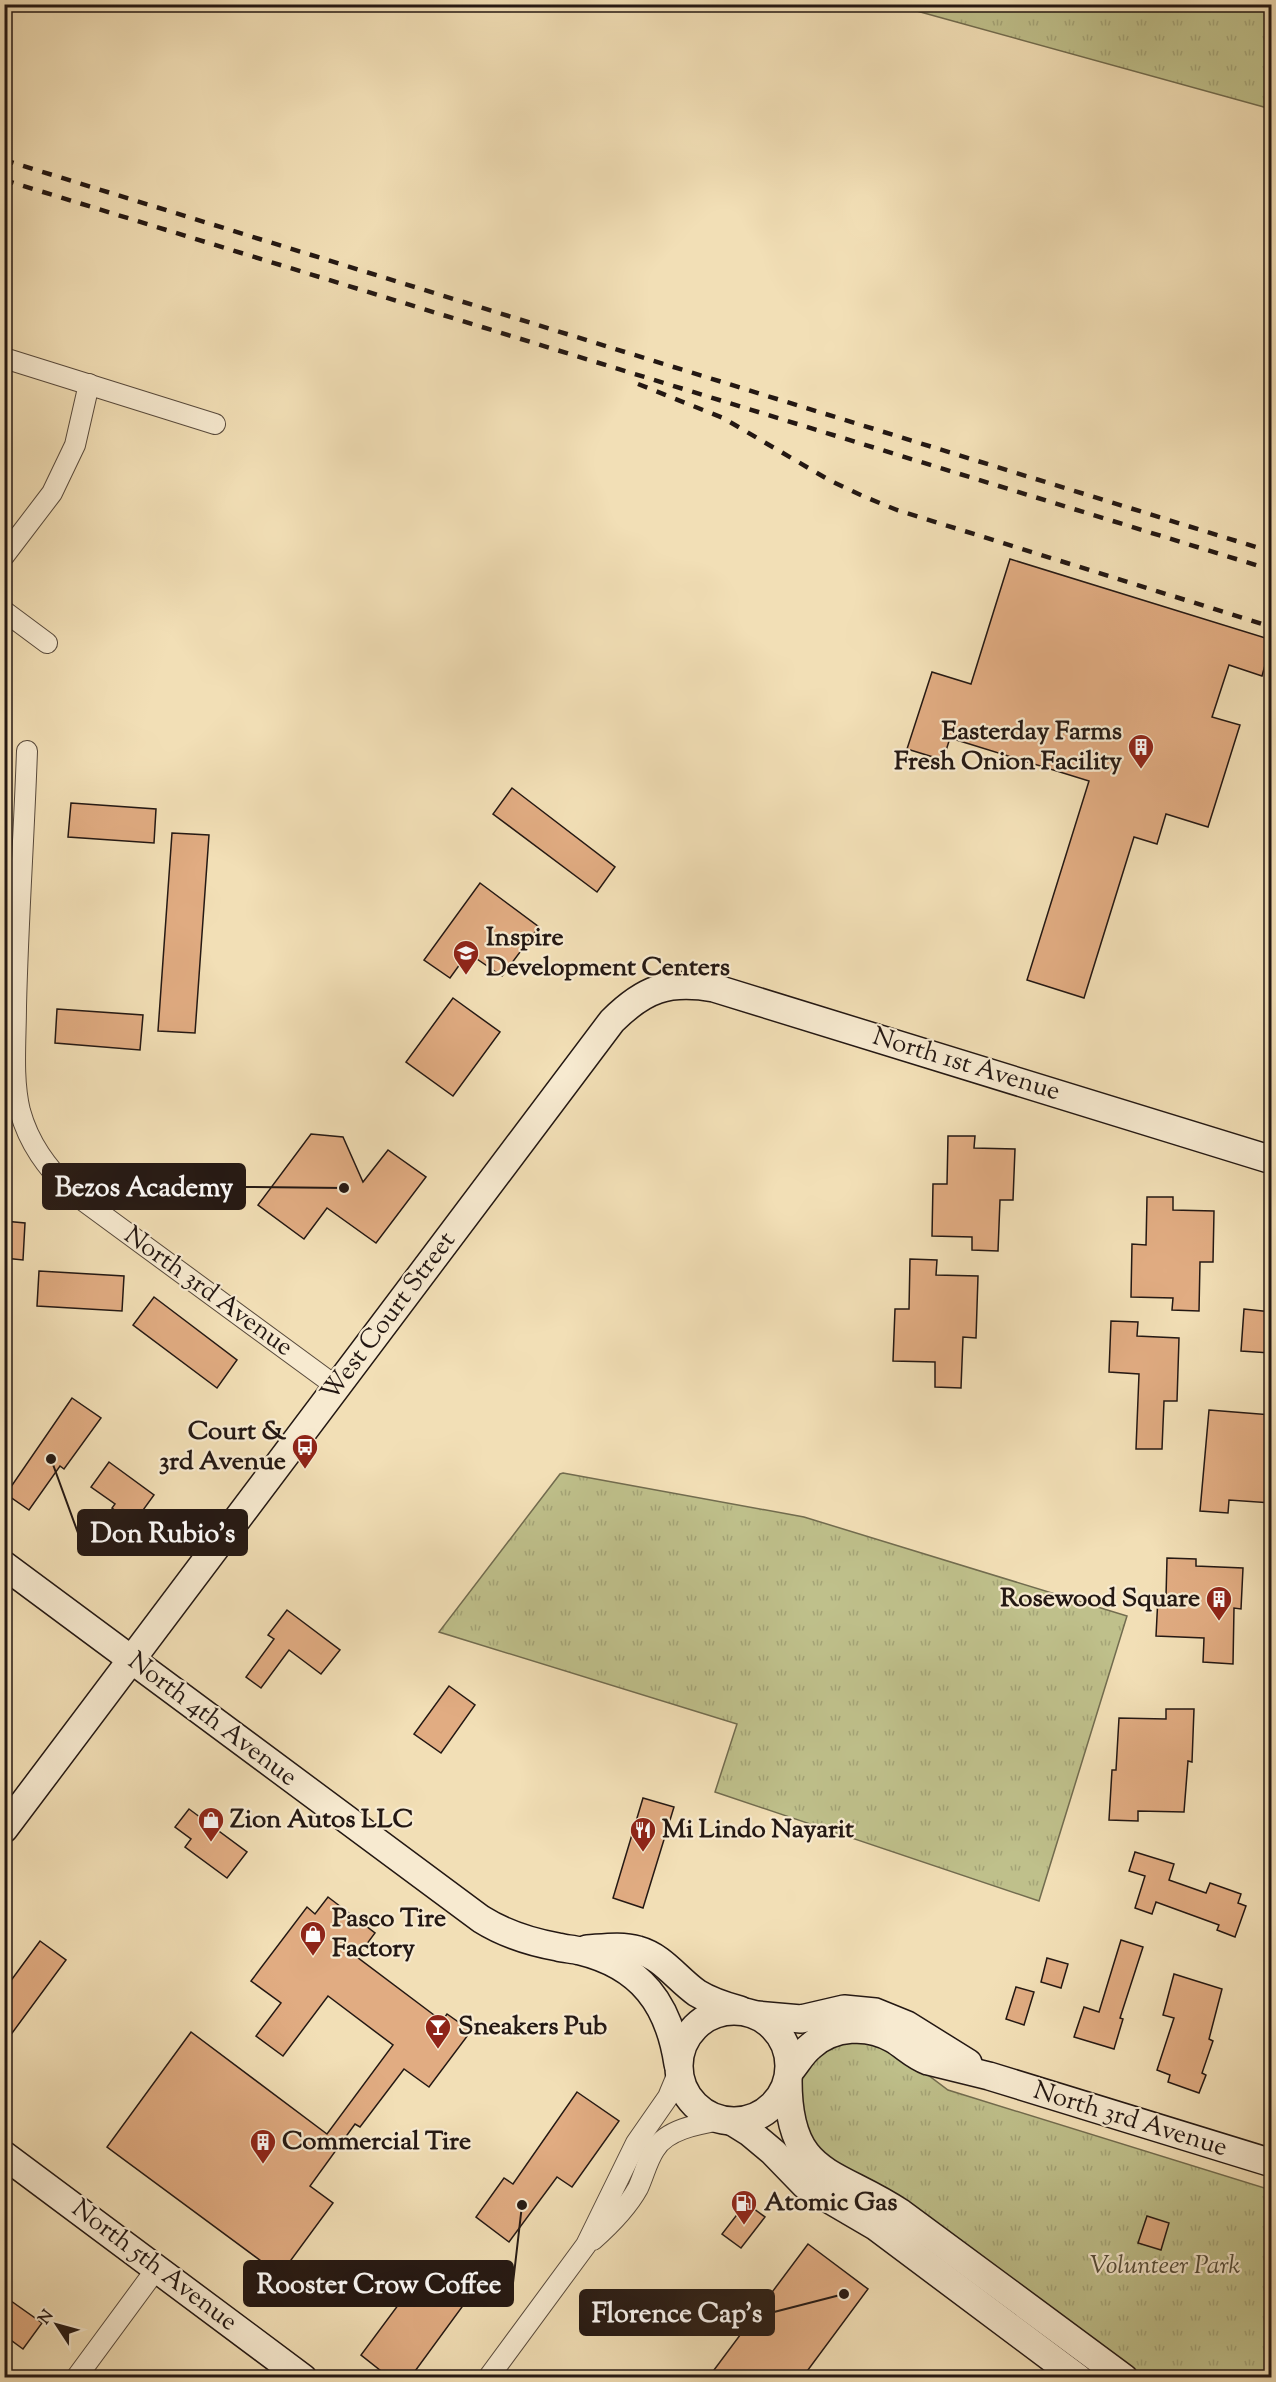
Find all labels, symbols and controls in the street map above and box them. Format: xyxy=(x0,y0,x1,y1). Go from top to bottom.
place label: Easterday Farms Fresh Onion Facility xyxy=(894,714,1122,781)
building icon: Easterday Farms Fresh Onion Facility xyxy=(1126,732,1156,770)
place label: Inspire Development Centers xyxy=(486,920,730,987)
school or university icon: Inspire Development Centers xyxy=(451,938,481,976)
street label: North 1st Avenue xyxy=(868,1019,1064,1111)
callout: Bezos Academy xyxy=(43,1164,245,1209)
text: Bezos Academy xyxy=(55,1170,234,1209)
street label: North 3rd Avenue xyxy=(116,1218,300,1366)
street label: West Court Street xyxy=(313,1224,465,1410)
place label: Court & 3rd Avenue xyxy=(159,1414,286,1481)
bus stop icon: Court & 3rd Avenue xyxy=(290,1432,320,1470)
callout: Don Rubio's xyxy=(78,1510,247,1555)
text: Don Rubio's xyxy=(91,1516,236,1555)
place label: Rosewood Square xyxy=(1000,1581,1200,1618)
building icon: Rosewood Square xyxy=(1204,1584,1234,1622)
street label: North 4th Avenue xyxy=(120,1644,304,1796)
place label: Zion Autos LLC xyxy=(230,1802,413,1839)
shop icon: Zion Autos LLC xyxy=(196,1805,226,1843)
place label: Mi Lindo Nayarit xyxy=(662,1812,854,1849)
restaurant icon: Mi Lindo Nayarit xyxy=(628,1815,658,1853)
place label: Pasco Tire Factory xyxy=(332,1901,446,1968)
shop icon: Pasco Tire Factory xyxy=(298,1919,328,1957)
place label: Sneakers Pub xyxy=(458,2009,607,2046)
bar icon: Sneakers Pub xyxy=(423,2012,453,2050)
street label: North 3rd Avenue xyxy=(1028,2073,1232,2167)
place label: Commercial Tire xyxy=(282,2124,471,2161)
building icon: Commercial Tire xyxy=(248,2127,278,2165)
place label: Atomic Gas xyxy=(764,2185,897,2222)
fuel station icon: Atomic Gas xyxy=(729,2188,759,2226)
street label: North 5th Avenue xyxy=(63,2191,245,2341)
park label: Volunteer Park xyxy=(1090,2248,1240,2285)
callout: Rooster Crow Coffee xyxy=(244,2261,513,2306)
text: Rooster Crow Coffee xyxy=(257,2267,501,2306)
callout: Florence Cap's xyxy=(580,2290,774,2335)
north arrow xyxy=(27,2295,87,2355)
text: Florence Cap's xyxy=(592,2296,763,2335)
text: N xyxy=(34,2306,60,2330)

